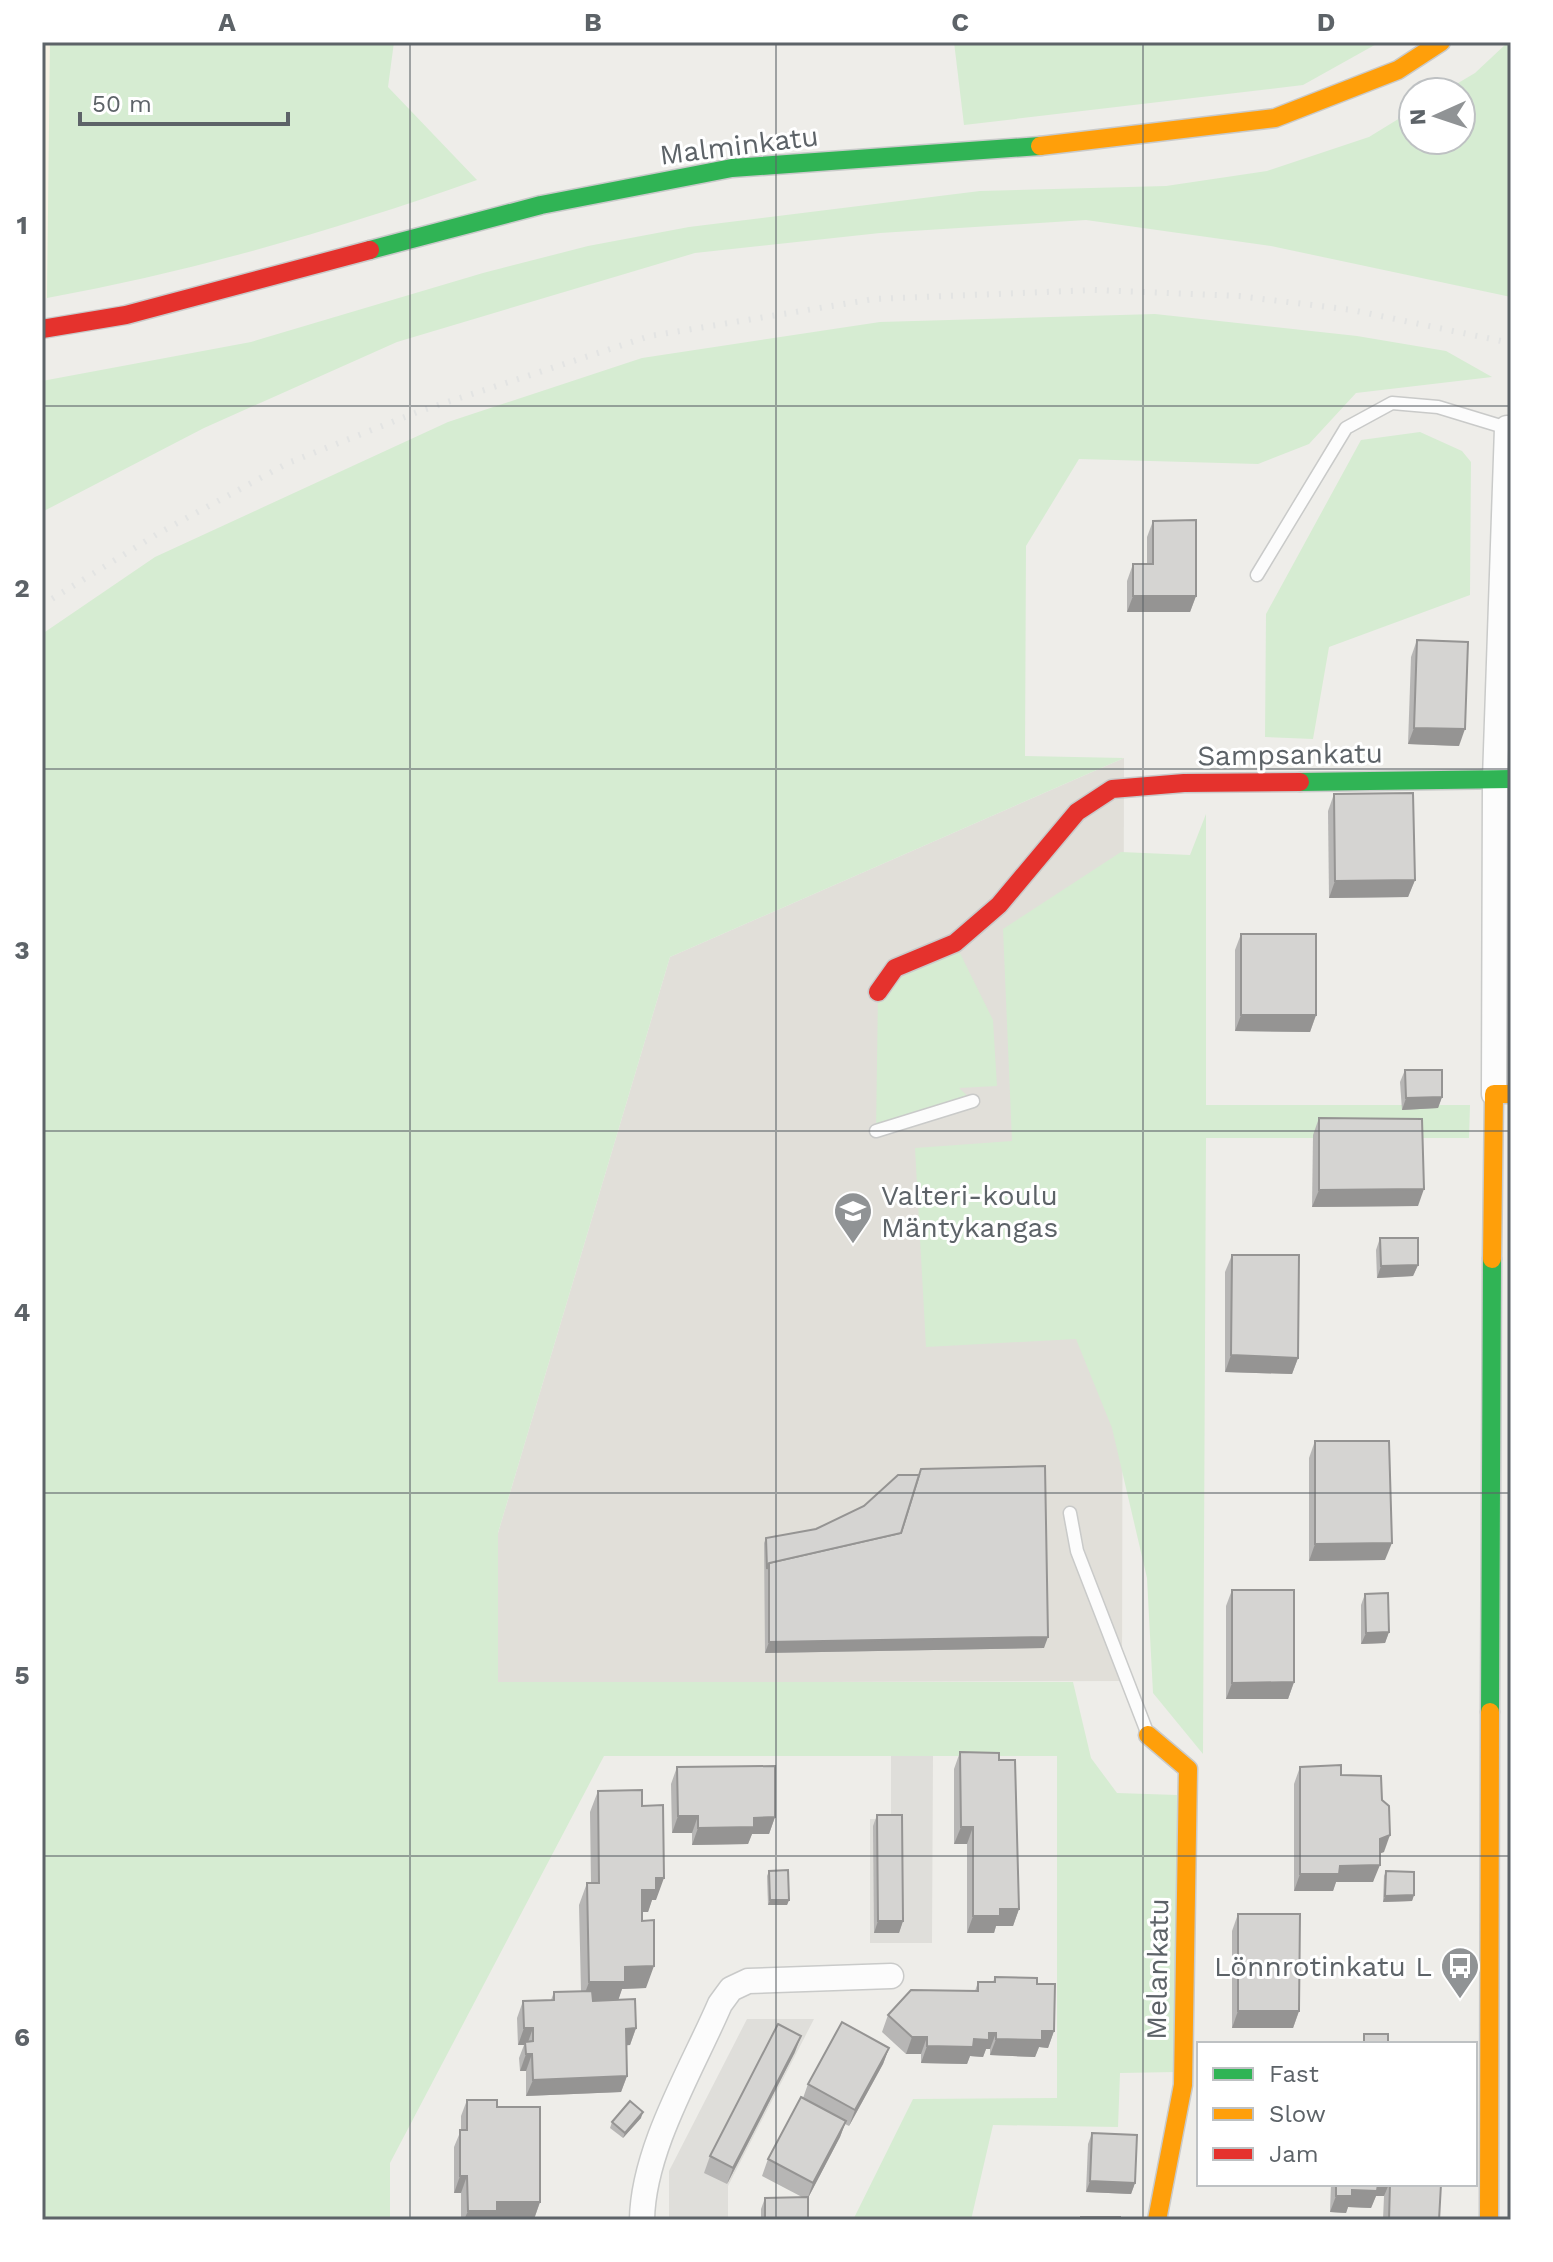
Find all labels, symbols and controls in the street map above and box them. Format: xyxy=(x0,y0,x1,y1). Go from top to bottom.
text: A xyxy=(218,7,236,37)
text: B xyxy=(584,7,602,37)
text: C xyxy=(951,7,969,37)
text: D xyxy=(1317,7,1335,37)
scale bar xyxy=(80,76,288,126)
north arrow xyxy=(1397,76,1477,156)
text: 50 m xyxy=(92,90,152,118)
text: N xyxy=(1405,108,1430,126)
street label: Malminkatu xyxy=(658,119,820,172)
text: 1 xyxy=(16,210,28,240)
text: 2 xyxy=(14,573,30,603)
street label: Sampsankatu xyxy=(1197,736,1383,773)
text: 3 xyxy=(14,935,30,965)
place label: Valteri-koulu Mäntykangas xyxy=(881,1179,1058,1244)
school or university icon: Valteri-koulu Mäntykangas xyxy=(832,1190,874,1245)
text: 4 xyxy=(14,1297,31,1327)
text: 5 xyxy=(14,1660,30,1690)
street label: Melankatu xyxy=(1140,1898,1175,2040)
bus stop icon: Lönnrotinkatu L xyxy=(1439,1945,1481,2000)
place label: Lönnrotinkatu L xyxy=(1214,1950,1432,1983)
text: 6 xyxy=(14,2022,30,2052)
legend xyxy=(1197,2042,1477,2186)
text: Fast xyxy=(1269,2060,1319,2088)
text: Slow xyxy=(1269,2100,1326,2128)
text: Jam xyxy=(1269,2140,1319,2168)

